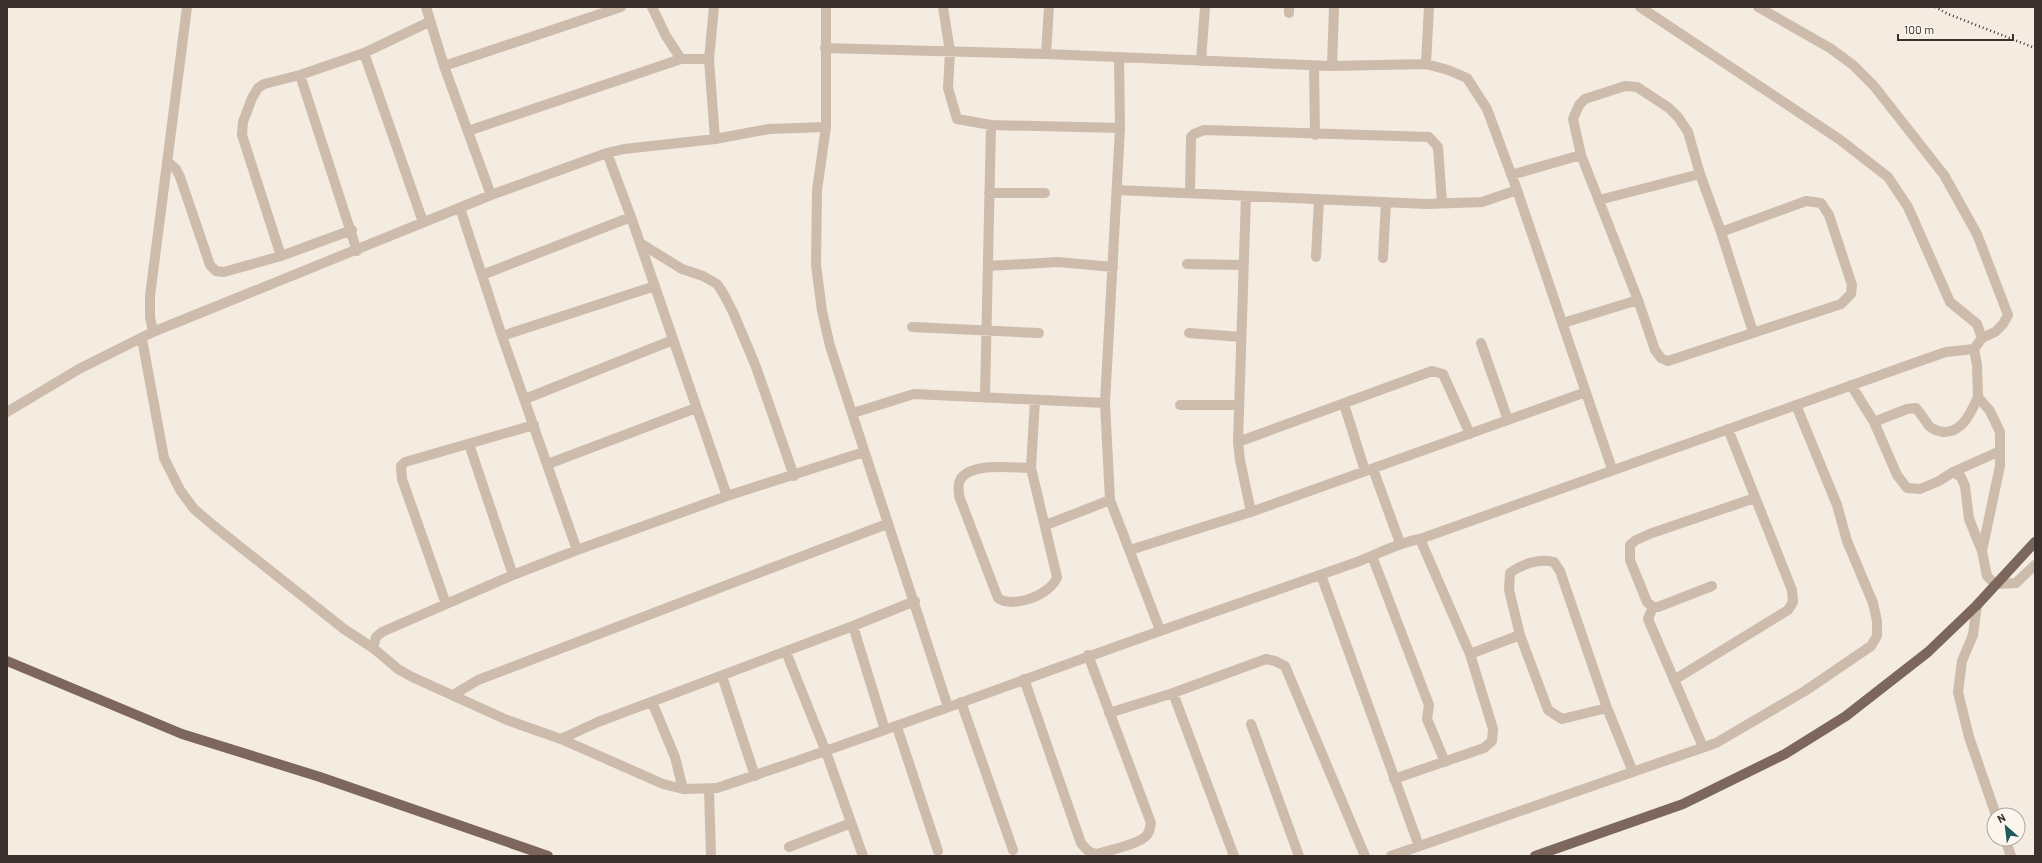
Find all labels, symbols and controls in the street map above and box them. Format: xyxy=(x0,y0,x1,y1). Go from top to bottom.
scale bar xyxy=(1898,16,2013,42)
text: 100 m xyxy=(1904,22,1934,36)
north arrow xyxy=(1986,807,2026,847)
text: N xyxy=(1995,810,2007,825)

